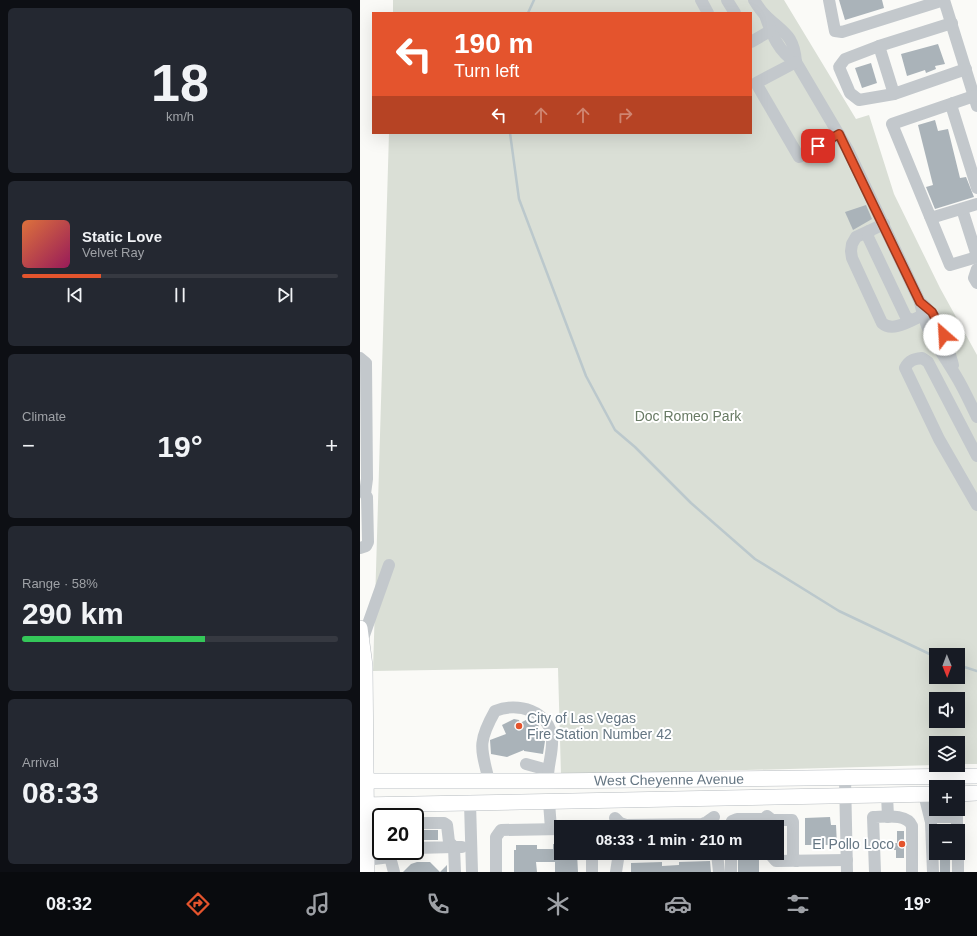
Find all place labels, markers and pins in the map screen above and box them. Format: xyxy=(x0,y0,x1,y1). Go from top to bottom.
pin xyxy=(801,129,835,163)
place label: City of Las Vegas Fire Station Number 42 xyxy=(527,710,672,742)
marker: City of Las Vegas Fire Station Number 42 xyxy=(514,721,524,731)
place label: El Pollo Loco xyxy=(812,836,894,852)
marker: El Pollo Loco xyxy=(897,839,907,849)

